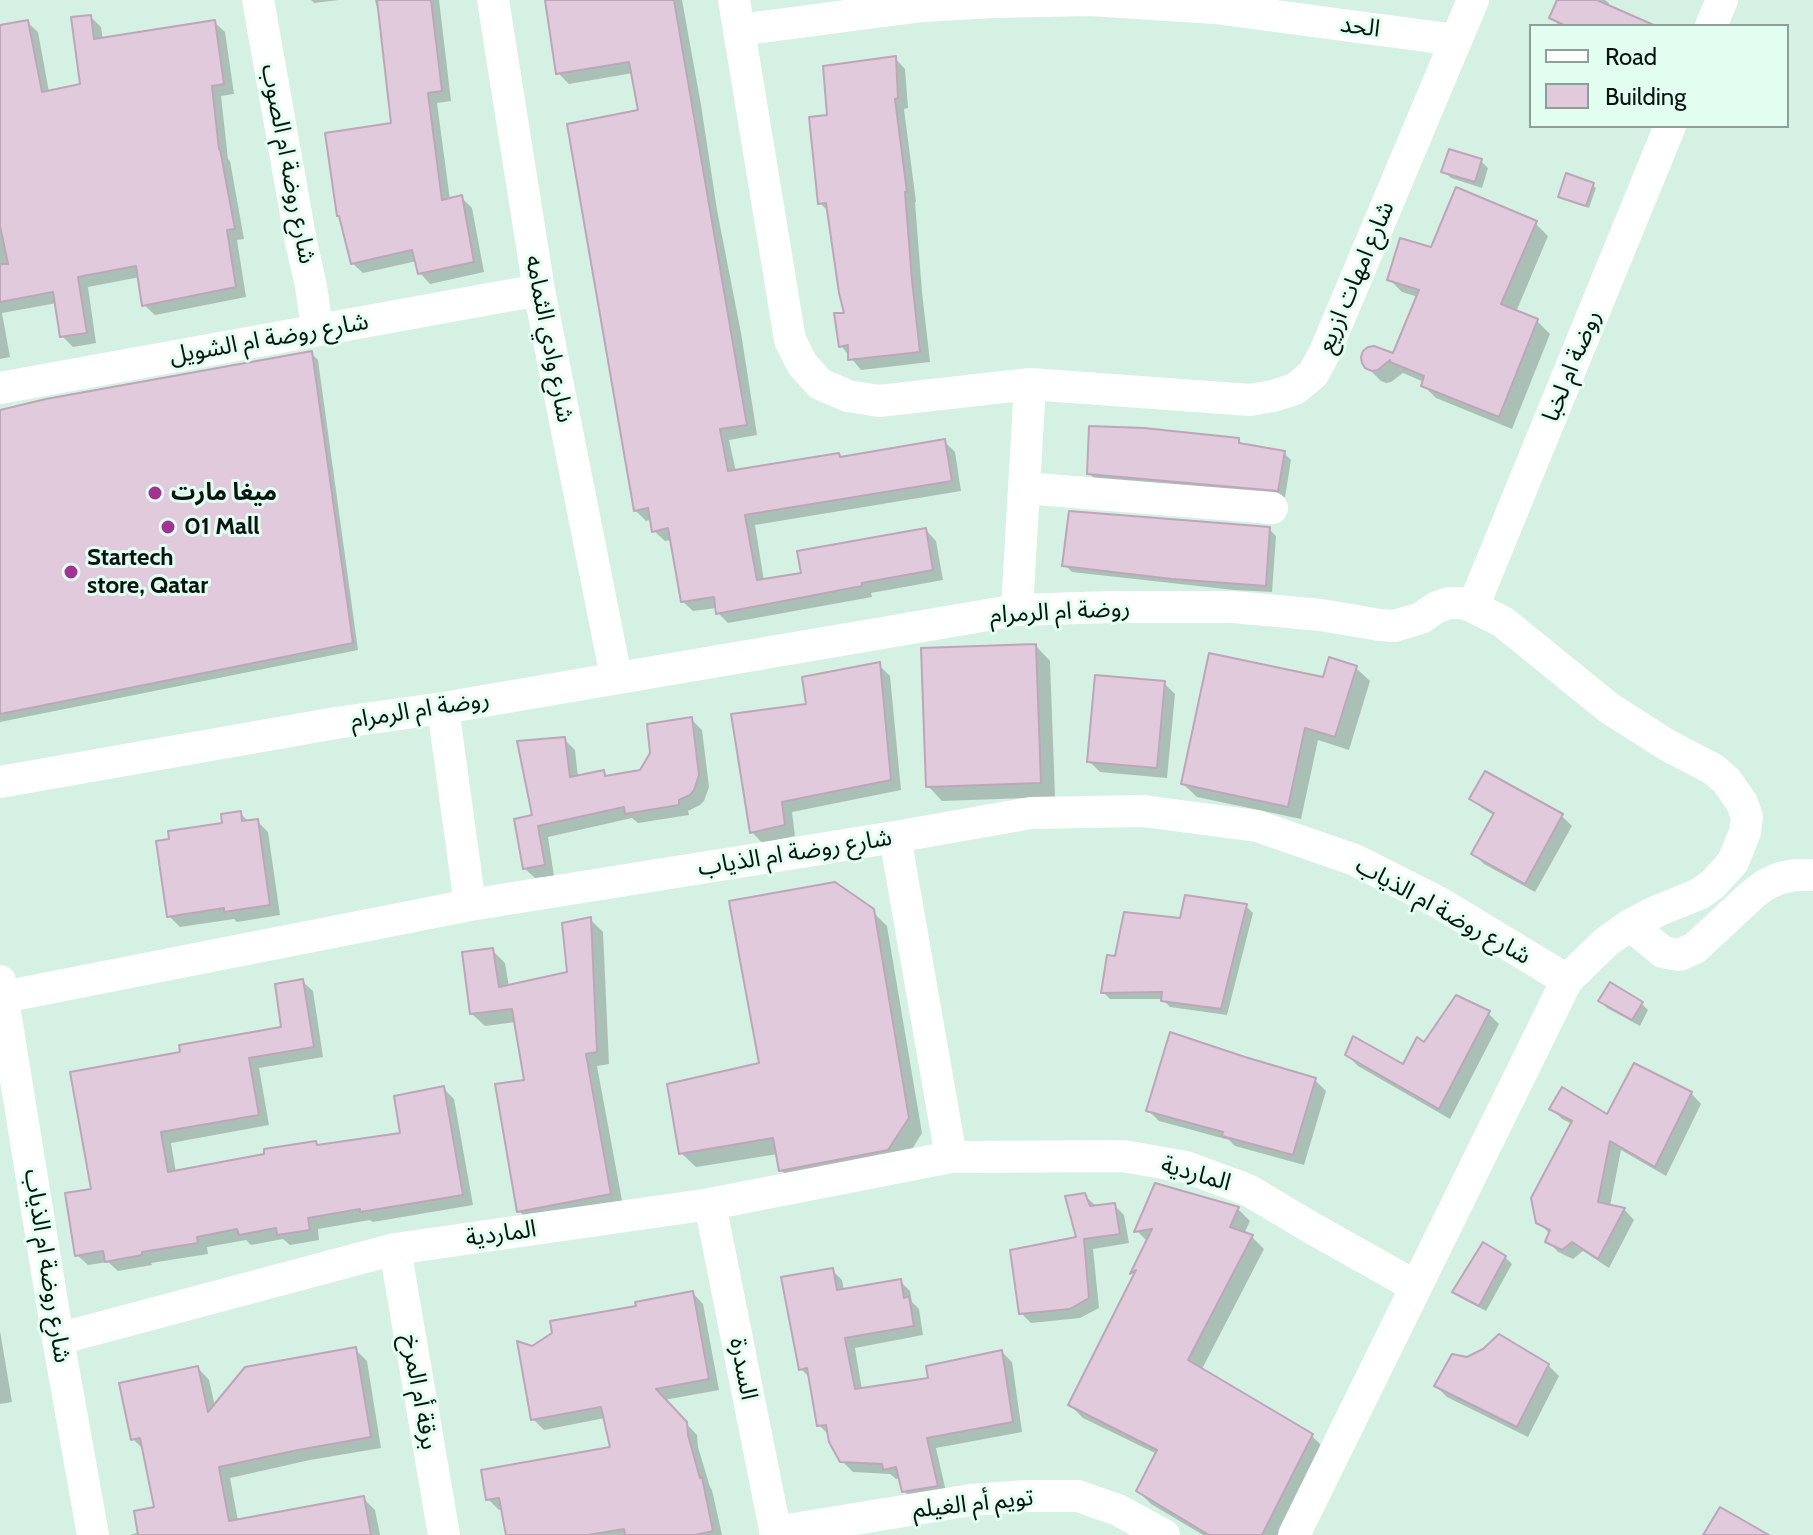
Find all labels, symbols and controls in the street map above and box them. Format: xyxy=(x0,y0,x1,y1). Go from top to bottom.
street label: الحد xyxy=(1338,10,1382,44)
legend xyxy=(1529,24,1789,128)
text: Road xyxy=(1605,42,1657,71)
street label: شارع روضة ام الصوب xyxy=(254,62,322,266)
text: Building xyxy=(1605,82,1686,111)
street label: شارع امهات ازريع xyxy=(1311,197,1401,357)
street label: شارع وادي الثمامه xyxy=(519,253,579,425)
street label: روضة ام لخبا xyxy=(1537,306,1607,426)
street label: شارع روضة ام الشويل xyxy=(167,307,371,371)
place label: ميغا مارت xyxy=(171,479,277,507)
marker: ميغا مارت xyxy=(146,484,164,502)
place label: 01 Mall xyxy=(184,513,260,541)
marker: 01 Mall xyxy=(159,518,177,536)
place label: Startech store, Qatar xyxy=(87,544,208,600)
marker: Startech store, Qatar xyxy=(62,563,80,581)
street label: روضة ام الرمرام xyxy=(989,594,1131,630)
street label: روضة ام الرمرام xyxy=(348,685,492,735)
street label: شارع روضة ام الذياب xyxy=(696,823,894,883)
street label: شارع روضة ام الذياب xyxy=(1350,851,1536,971)
street label: الماردية xyxy=(1158,1150,1234,1198)
street label: شارع روضة ام الذياب xyxy=(17,1167,77,1365)
street label: الماردية xyxy=(464,1215,538,1253)
street label: برقة أم المرخ xyxy=(395,1332,443,1452)
street label: السدرة xyxy=(723,1335,763,1403)
street label: تويم أم الغيلم xyxy=(911,1483,1035,1525)

